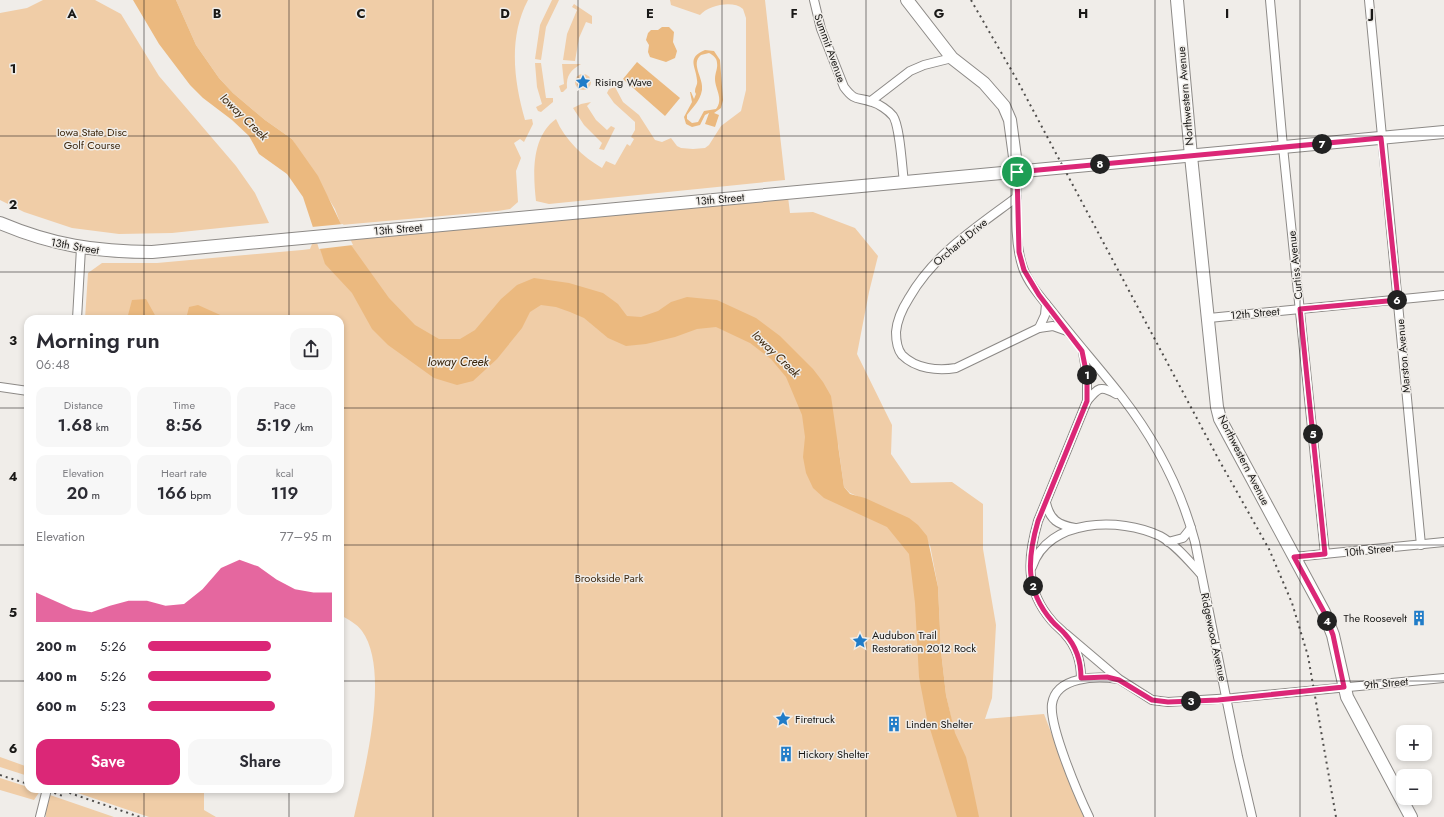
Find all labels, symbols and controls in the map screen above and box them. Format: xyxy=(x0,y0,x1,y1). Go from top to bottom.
text: A xyxy=(66,4,77,23)
text: B xyxy=(213,4,222,23)
text: C xyxy=(356,4,366,23)
text: D xyxy=(500,4,510,23)
text: E xyxy=(646,4,654,23)
text: F xyxy=(790,4,798,23)
text: G xyxy=(934,4,945,23)
text: H xyxy=(1078,4,1088,23)
text: I xyxy=(1225,4,1229,23)
text: J xyxy=(1367,4,1374,23)
street label: Summit Avenue xyxy=(810,11,850,85)
street label: Northwestern Avenue xyxy=(1173,45,1197,146)
text: 1 xyxy=(10,59,16,78)
place icon: Rising Wave xyxy=(574,73,592,91)
place label: Rising Wave xyxy=(595,74,652,90)
water label: Ioway Creek xyxy=(216,89,273,145)
park label: Iowa State Disc Golf Course xyxy=(57,124,127,153)
pin: 7 xyxy=(1312,134,1332,154)
text: 7 xyxy=(1319,136,1325,152)
pin: 8 xyxy=(1090,154,1110,174)
pin xyxy=(1000,155,1034,189)
text: 8 xyxy=(1097,156,1103,172)
icon: arrive xyxy=(1006,161,1028,183)
street label: 13th Street xyxy=(695,189,745,209)
text: 2 xyxy=(9,195,17,214)
street label: Orchard Drive xyxy=(929,214,991,269)
street label: 13th Street xyxy=(373,219,423,239)
street label: Curtiss Avenue xyxy=(1283,230,1307,300)
street label: 13th Street xyxy=(50,234,101,258)
pin: 6 xyxy=(1387,290,1407,310)
text: 6 xyxy=(1393,292,1401,308)
street label: 12th Street xyxy=(1230,303,1281,323)
street label: Marston Avenue xyxy=(1392,318,1414,394)
text: Morning run xyxy=(36,324,160,356)
water label: Ioway Creek xyxy=(748,326,805,382)
button: share xyxy=(290,328,332,370)
text: 3 xyxy=(9,331,17,350)
water label: Ioway Creek xyxy=(427,353,489,371)
text: 06:48 xyxy=(36,355,70,374)
pin: 1 xyxy=(1077,365,1097,385)
text: 1 xyxy=(1084,367,1090,383)
text: Distance xyxy=(64,397,103,413)
text: Time xyxy=(173,397,195,413)
text: Pace xyxy=(274,397,296,413)
street label: Northwestern Avenue xyxy=(1214,412,1274,508)
text: 1.68 xyxy=(58,413,92,437)
text: 8:56 xyxy=(165,413,203,437)
text: 5:19 xyxy=(256,413,291,437)
text: km xyxy=(92,419,109,435)
text: /km xyxy=(291,419,313,435)
pin: 5 xyxy=(1303,424,1323,444)
text: 5 xyxy=(1309,426,1317,442)
text: Elevation xyxy=(63,465,104,481)
text: Heart rate xyxy=(161,465,207,481)
text: kcal xyxy=(276,465,294,481)
text: 4 xyxy=(8,467,18,486)
text: 20 xyxy=(67,481,88,505)
text: 166 xyxy=(157,481,187,505)
text: 119 xyxy=(271,481,298,505)
text: m xyxy=(88,487,100,503)
text: bpm xyxy=(187,487,211,503)
text: Elevation xyxy=(36,527,85,546)
text: 77–95 m xyxy=(280,527,332,546)
street label: 10th Street xyxy=(1344,539,1395,561)
park label: Brookside Park xyxy=(575,570,644,586)
pin: 2 xyxy=(1023,576,1043,596)
text: 2 xyxy=(1029,578,1037,594)
street label: Ridgewood Avenue xyxy=(1197,591,1231,683)
text: 5 xyxy=(9,603,17,622)
building icon: The Roosevelt xyxy=(1410,609,1428,627)
place label: The Roosevelt xyxy=(1344,610,1407,626)
pin: 4 xyxy=(1317,611,1337,631)
text: 4 xyxy=(1323,613,1331,629)
place label: Audubon Trail Restoration 2012 Rock xyxy=(872,627,976,656)
place icon: Audubon Trail Restoration 2012 Rock xyxy=(851,632,869,650)
text: 200 m xyxy=(36,637,76,656)
text: 5:26 xyxy=(100,637,126,656)
text: 400 m xyxy=(36,667,77,686)
text: 5:26 xyxy=(100,667,126,686)
street label: 9th Street xyxy=(1363,673,1409,693)
pin: 3 xyxy=(1181,691,1201,711)
text: 3 xyxy=(1188,693,1194,709)
text: 600 m xyxy=(36,697,76,716)
text: 5:23 xyxy=(100,697,126,716)
place icon: Firetruck xyxy=(774,710,792,728)
place label: Firetruck xyxy=(795,711,835,727)
building icon: Linden Shelter xyxy=(885,715,903,733)
place label: Linden Shelter xyxy=(906,716,973,732)
map controls xyxy=(1396,725,1432,805)
button: + xyxy=(1396,725,1432,761)
text: 6 xyxy=(9,739,18,758)
button: Save xyxy=(36,739,180,785)
button: Share xyxy=(188,739,332,785)
building icon: Hickory Shelter xyxy=(777,745,795,763)
place label: Hickory Shelter xyxy=(798,746,869,762)
button: − xyxy=(1396,769,1432,805)

